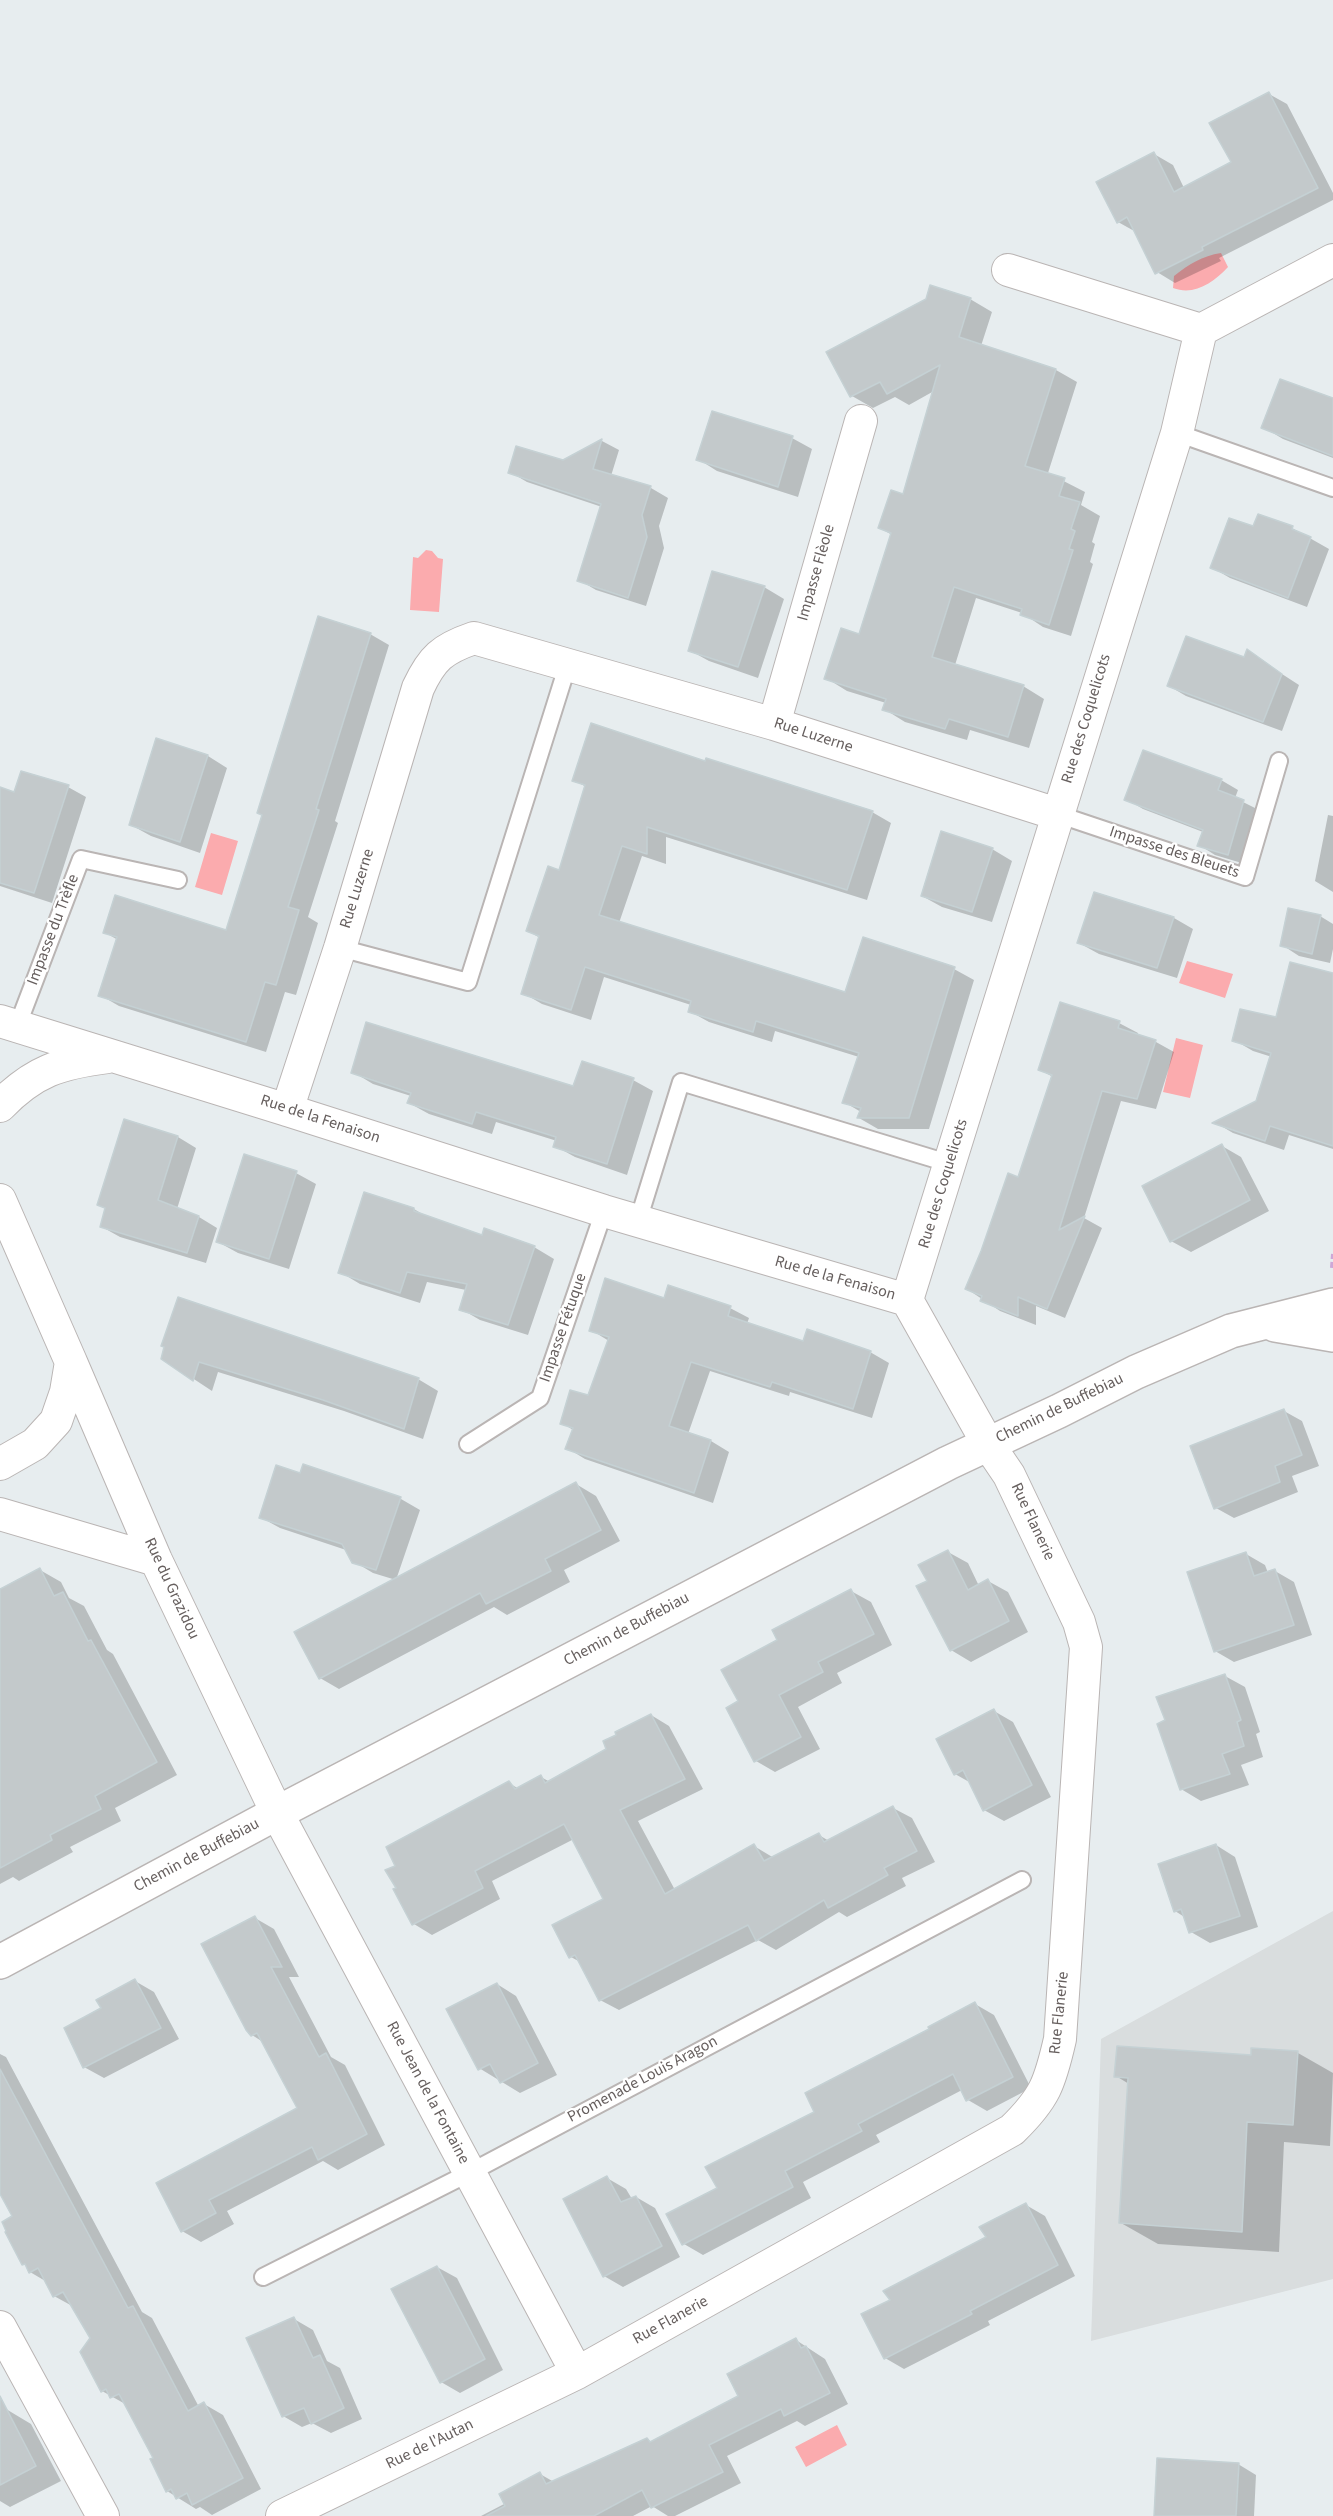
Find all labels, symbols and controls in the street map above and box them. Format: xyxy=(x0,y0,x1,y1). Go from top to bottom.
street label: Impasse Flèole xyxy=(794,523,840,623)
street label: Rue des Coquelicots xyxy=(1058,652,1116,786)
street label: Rue Luzerne xyxy=(771,714,855,758)
street label: Impasse des Bleuets xyxy=(1107,823,1241,883)
street label: Rue Luzerne xyxy=(337,847,379,931)
street label: Impasse du Trèfle xyxy=(24,872,84,988)
street label: Rue de la Fenaison xyxy=(258,1092,382,1148)
street label: Rue des Coquelicots xyxy=(915,1117,973,1251)
street label: Rue de la Fenaison xyxy=(772,1253,898,1305)
street label: Impasse Fétuque xyxy=(536,1271,592,1385)
street label: Chemin de Buffebiau xyxy=(993,1370,1127,1448)
street label: Rue Flanerie xyxy=(1006,1480,1058,1564)
street label: Rue du Grazidou xyxy=(139,1535,203,1643)
street label: Chemin de Buffebiau xyxy=(561,1589,693,1671)
street label: Chemin de Buffebiau xyxy=(131,1815,263,1897)
street label: Rue Flanerie xyxy=(1046,1971,1074,2055)
street label: Rue Jean de la Fontaine xyxy=(381,2018,473,2168)
street label: Promenade Louis Aragon xyxy=(565,2032,721,2128)
street label: Rue Flanerie xyxy=(630,2292,712,2350)
street label: Rue de l'Autan xyxy=(383,2415,477,2475)

